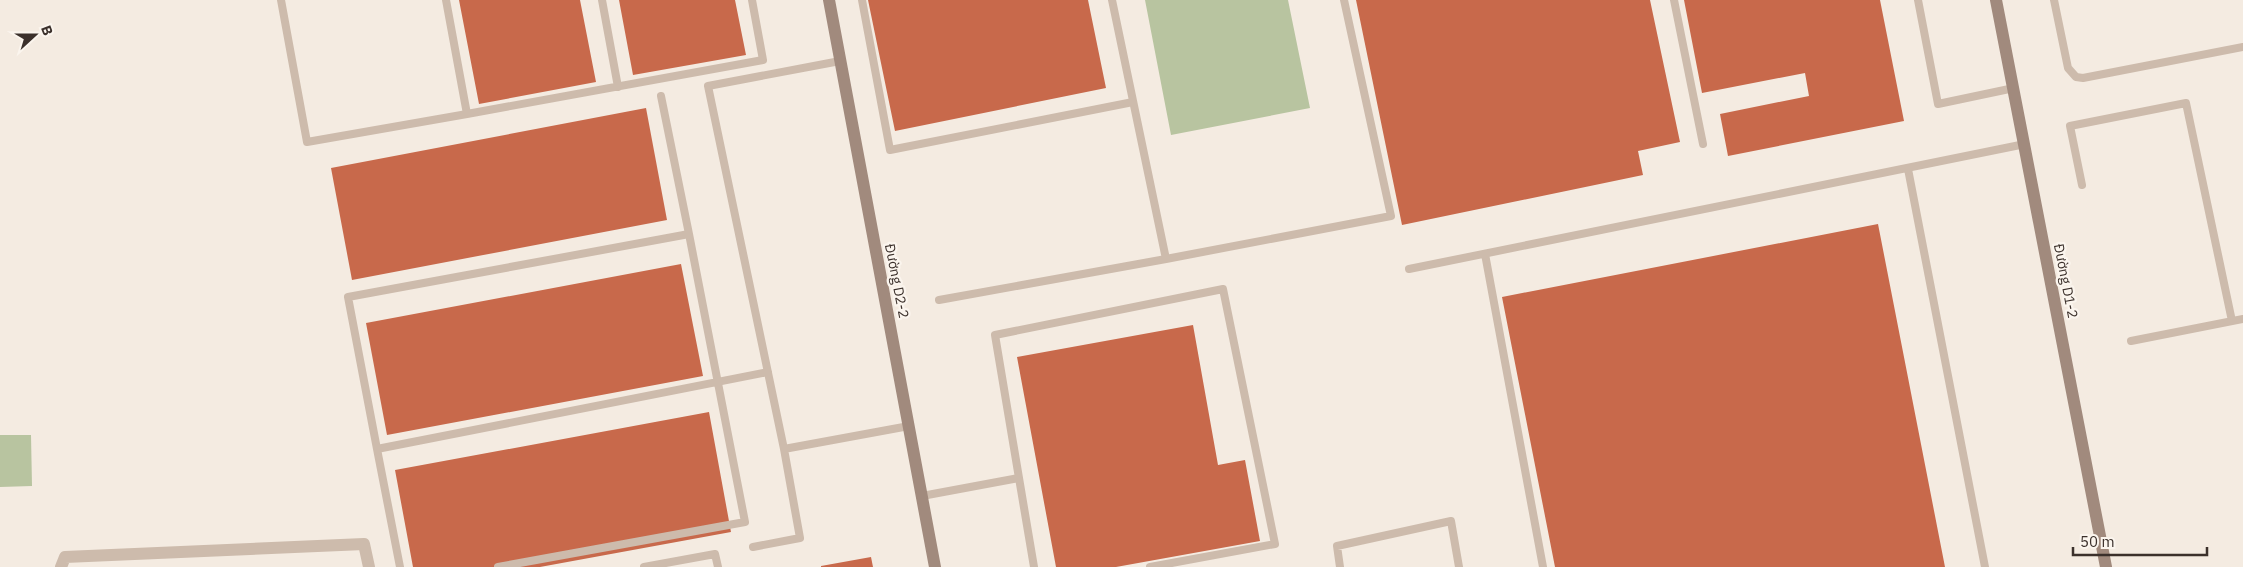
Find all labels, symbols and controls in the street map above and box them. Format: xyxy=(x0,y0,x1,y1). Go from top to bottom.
north arrow xyxy=(10,10,60,60)
text: B xyxy=(37,23,57,38)
street label: Đường D2-2 xyxy=(881,242,913,320)
street label: Đường D1-2 xyxy=(2050,242,2082,320)
scale bar xyxy=(2073,524,2207,556)
text: 50 m xyxy=(2080,532,2115,551)

